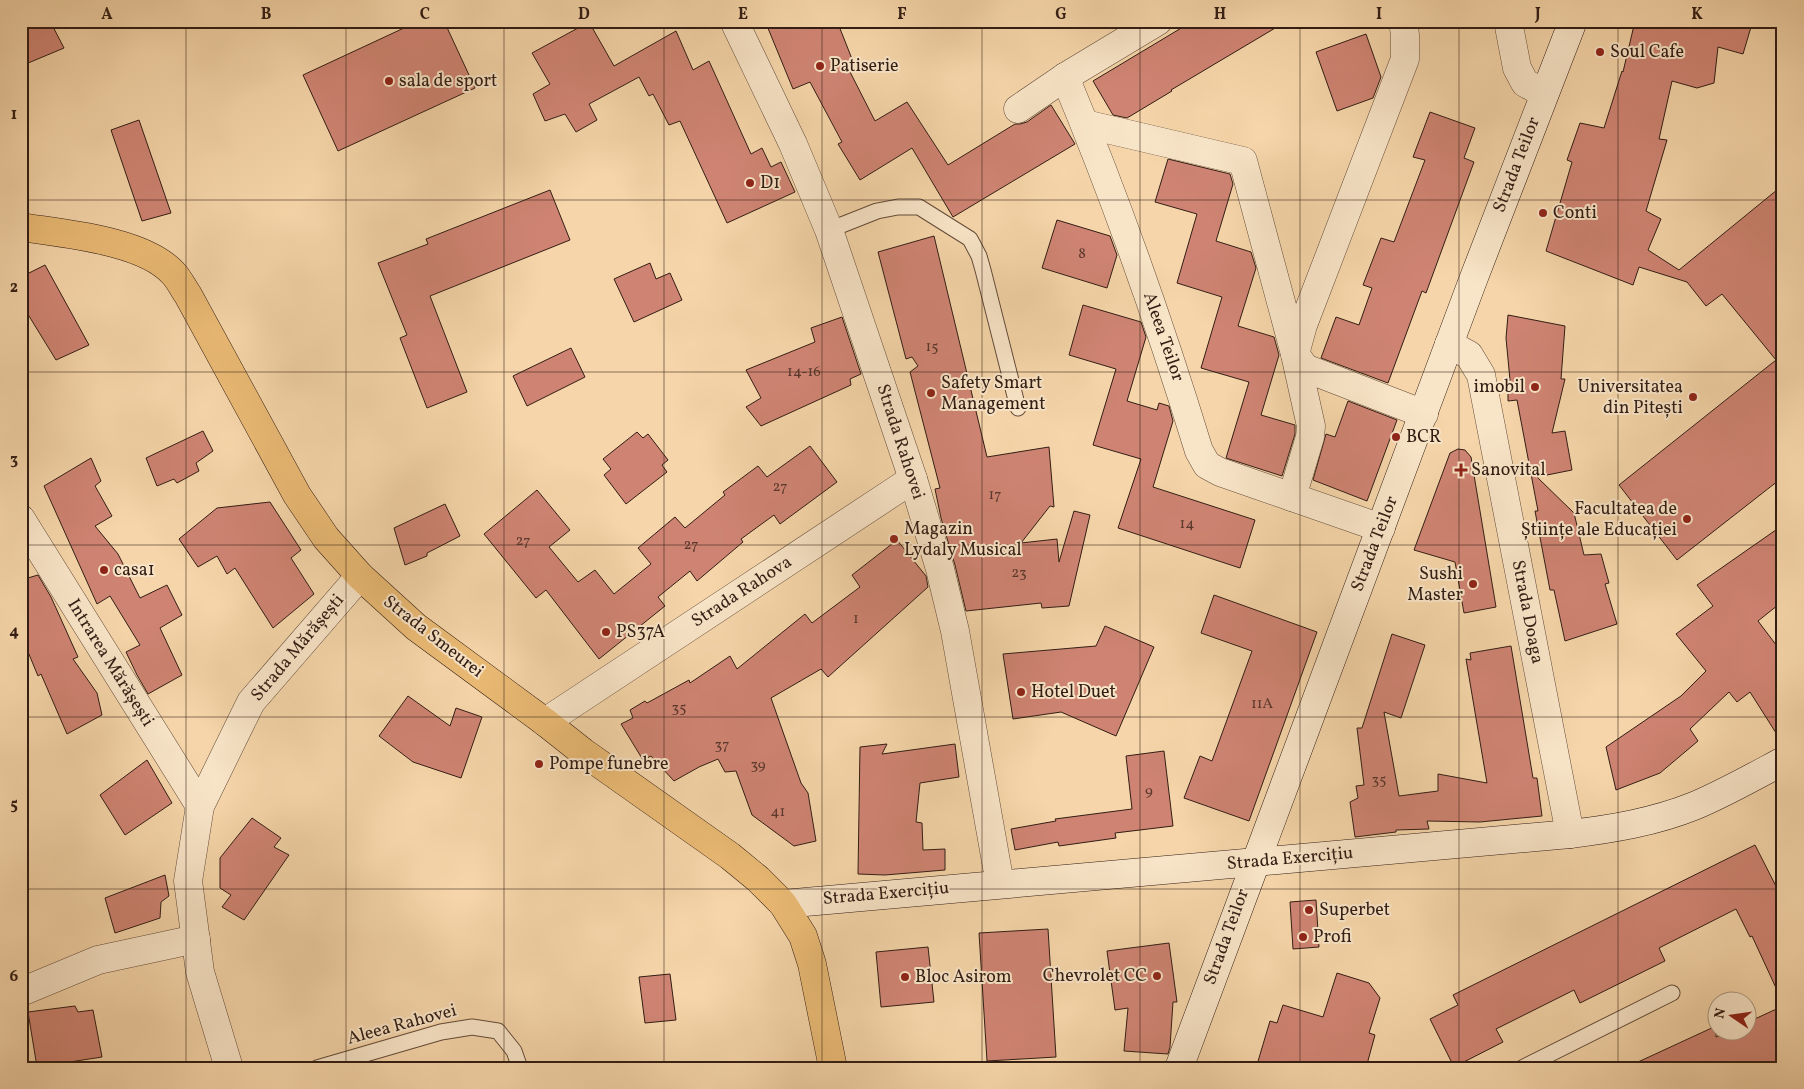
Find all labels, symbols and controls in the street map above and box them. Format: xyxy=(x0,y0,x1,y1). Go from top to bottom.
text: A xyxy=(101,4,113,26)
text: B xyxy=(261,4,272,26)
text: C xyxy=(420,4,430,26)
text: D xyxy=(578,4,590,26)
text: E xyxy=(738,4,748,26)
text: F xyxy=(897,4,907,26)
text: G xyxy=(1055,4,1067,26)
text: H xyxy=(1214,4,1226,26)
text: I xyxy=(1376,4,1382,26)
text: J xyxy=(1534,4,1541,26)
text: K xyxy=(1691,4,1703,26)
place label: Soul Cafe xyxy=(1610,40,1684,65)
marker: Soul Cafe xyxy=(1594,46,1606,58)
place label: Patiserie xyxy=(830,54,899,79)
marker: Patiserie xyxy=(814,60,826,72)
place label: sala de sport xyxy=(399,69,497,94)
marker: sala de sport xyxy=(383,75,395,87)
text: 1 xyxy=(11,104,17,126)
street label: Strada Teilor xyxy=(1487,113,1547,216)
place label: D1 xyxy=(760,171,780,196)
marker: D1 xyxy=(744,177,756,189)
place label: Conti xyxy=(1553,201,1597,226)
marker: Conti xyxy=(1537,207,1549,219)
house number: 8 xyxy=(1078,244,1086,265)
text: 2 xyxy=(10,277,18,299)
street label: Aleea Teilor xyxy=(1136,289,1190,385)
house number: 15 xyxy=(925,337,939,358)
house number: 14-16 xyxy=(787,362,821,383)
place label: Safety Smart Management xyxy=(941,371,1046,417)
place label: imobil xyxy=(1474,375,1525,400)
place label: Universitatea din Pitești xyxy=(1578,375,1683,421)
street label: Strada Rahovei xyxy=(870,381,930,503)
marker: imobil xyxy=(1529,381,1541,393)
marker: Safety Smart Management xyxy=(925,387,937,399)
marker: Universitatea din Pitești xyxy=(1687,391,1699,403)
place label: BCR xyxy=(1406,425,1441,450)
marker: BCR xyxy=(1390,431,1402,443)
text: 3 xyxy=(10,449,18,471)
place label: Sanovital xyxy=(1471,458,1546,483)
marker: Sanovital xyxy=(1455,464,1467,476)
house number: 27 xyxy=(773,477,787,498)
house number: 17 xyxy=(988,485,1002,506)
street label: Strada Teilor xyxy=(1345,492,1405,595)
place label: Facultatea de Științe ale Educației xyxy=(1521,497,1677,543)
marker: Facultatea de Științe ale Educației xyxy=(1681,513,1693,525)
house number: 14 xyxy=(1180,514,1194,535)
place label: Magazin Lydaly Musical xyxy=(904,517,1022,563)
house number: 27 xyxy=(516,531,530,552)
marker: Magazin Lydaly Musical xyxy=(888,533,900,545)
house number: 27 xyxy=(684,535,698,556)
street label: Strada Rahova xyxy=(687,550,797,634)
place label: casa1 xyxy=(114,558,155,583)
street label: Strada Doaga xyxy=(1505,558,1549,666)
place label: Sushi Master xyxy=(1407,562,1463,608)
house number: 23 xyxy=(1011,563,1027,584)
marker: casa1 xyxy=(98,564,110,576)
marker: Sushi Master xyxy=(1467,578,1479,590)
street label: Strada Mărășești xyxy=(246,589,350,707)
street label: Strada Smeurei xyxy=(377,590,489,684)
street label: Intrarea Mărășești xyxy=(61,594,159,732)
house number: 1 xyxy=(853,609,859,630)
place label: PS37A xyxy=(616,620,666,645)
text: 4 xyxy=(9,621,19,643)
marker: PS37A xyxy=(600,626,612,638)
place label: Hotel Duet xyxy=(1031,680,1116,705)
marker: Hotel Duet xyxy=(1015,686,1027,698)
house number: 11A xyxy=(1251,694,1274,715)
house number: 35 xyxy=(672,698,686,719)
house number: 37 xyxy=(715,735,729,756)
place label: Pompe funebre xyxy=(549,752,669,777)
house number: 39 xyxy=(750,755,766,776)
marker: Pompe funebre xyxy=(533,758,545,770)
house number: 35 xyxy=(1372,770,1386,791)
house number: 9 xyxy=(1145,781,1153,802)
text: 5 xyxy=(10,794,18,816)
house number: 41 xyxy=(771,802,785,823)
street label: Strada Exercițiu xyxy=(1226,841,1354,877)
street label: Strada Exercițiu xyxy=(822,876,950,912)
street label: Strada Teilor xyxy=(1198,885,1256,989)
place label: Superbet xyxy=(1319,898,1390,923)
marker: Superbet xyxy=(1303,904,1315,916)
place label: Profi xyxy=(1313,925,1352,950)
marker: Profi xyxy=(1297,931,1309,943)
place label: Chevrolet CC xyxy=(1043,964,1147,989)
place label: Bloc Asirom xyxy=(915,965,1012,990)
text: 6 xyxy=(10,966,19,988)
marker: Chevrolet CC xyxy=(1151,970,1163,982)
marker: Bloc Asirom xyxy=(899,971,911,983)
north arrow xyxy=(1706,992,1756,1042)
street label: Aleea Rahovei xyxy=(344,998,460,1052)
text: N xyxy=(1710,1006,1731,1021)

